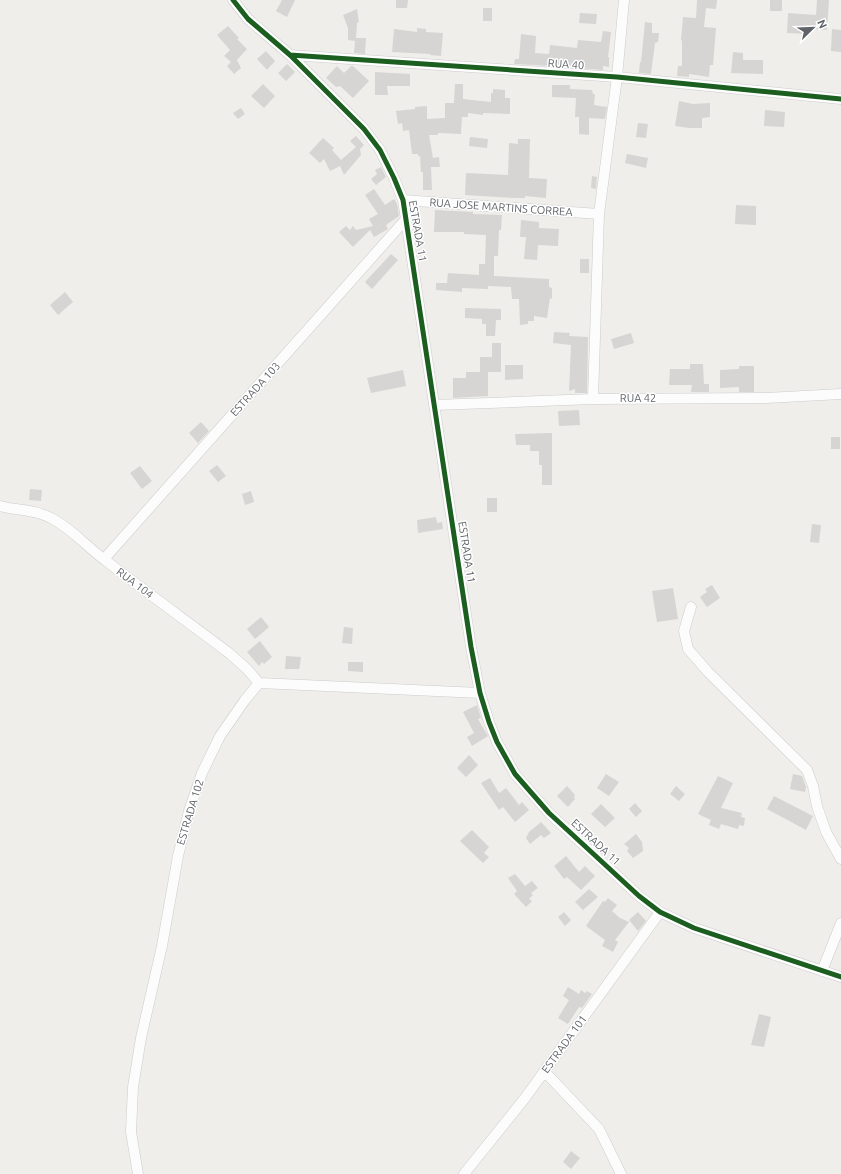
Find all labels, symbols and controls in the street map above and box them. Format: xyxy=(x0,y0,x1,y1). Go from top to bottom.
north arrow xyxy=(793,8,833,48)
text: N xyxy=(815,18,829,30)
street label: RUA 40 xyxy=(547,57,585,71)
street label: RUA JOSE MARTINS CORREA xyxy=(429,196,574,218)
street label: ESTRADA 11 xyxy=(407,199,429,263)
street label: ESTRADA 103 xyxy=(228,360,282,418)
street label: RUA 42 xyxy=(620,392,656,404)
street label: ESTRADA 11 xyxy=(456,520,478,584)
street label: RUA 104 xyxy=(114,565,156,601)
street label: ESTRADA 102 xyxy=(174,778,206,846)
street label: ESTRADA 11 xyxy=(569,816,623,868)
street label: ESTRADA 101 xyxy=(539,1013,589,1075)

